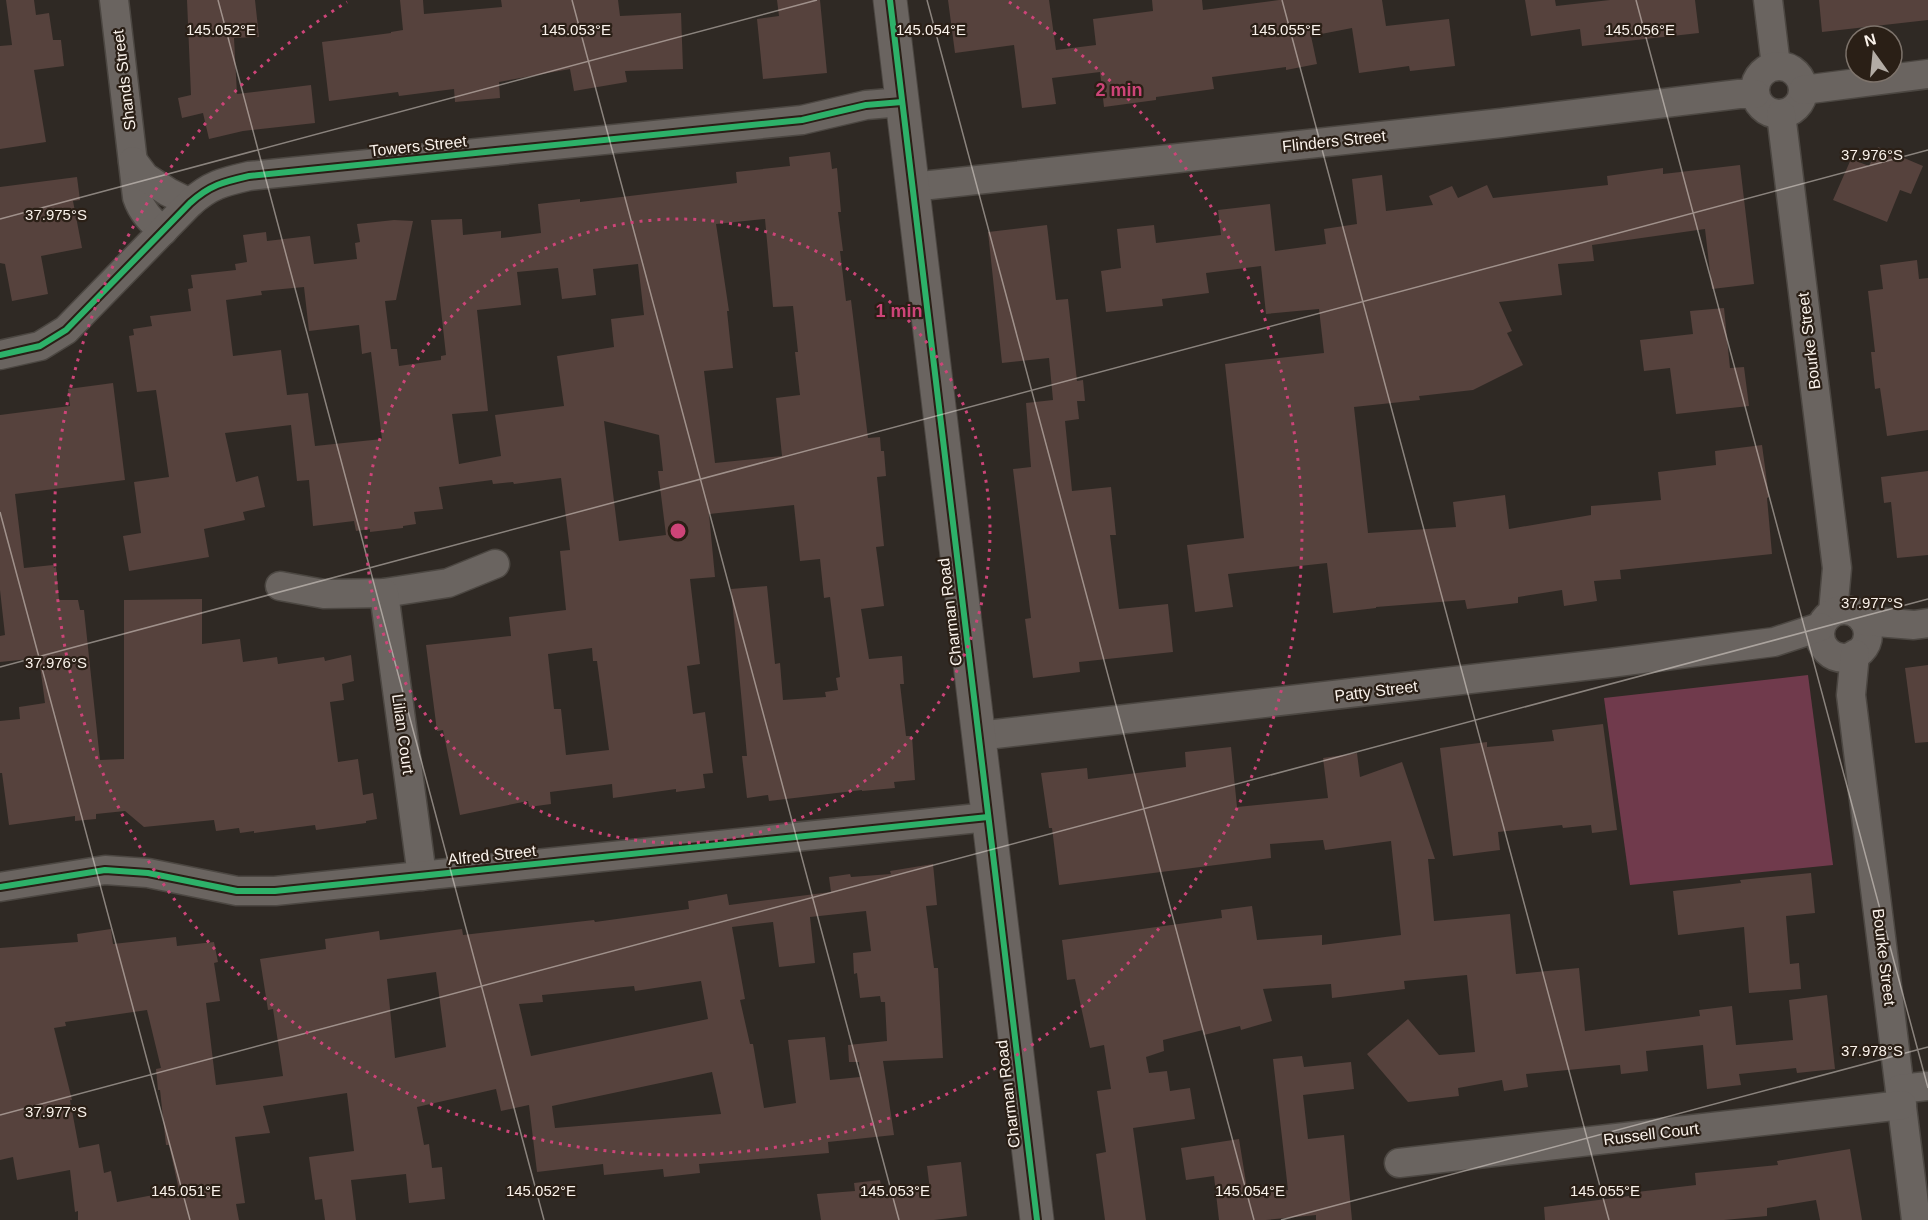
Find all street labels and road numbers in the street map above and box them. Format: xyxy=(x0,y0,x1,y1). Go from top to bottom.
street label: Shands Street xyxy=(109,28,139,131)
street label: Flinders Street xyxy=(1281,127,1387,155)
street label: Towers Street xyxy=(368,132,468,160)
street label: Bourke Street xyxy=(1795,291,1823,391)
street label: Charman Road xyxy=(935,557,965,667)
street label: Patty Street xyxy=(1333,677,1419,705)
street label: Lilian Court xyxy=(389,693,417,776)
street label: Alfred Street xyxy=(447,842,538,868)
street label: Bourke Street xyxy=(1870,907,1898,1007)
street label: Charman Road xyxy=(993,1039,1023,1149)
street label: Russell Court xyxy=(1602,1120,1700,1148)

